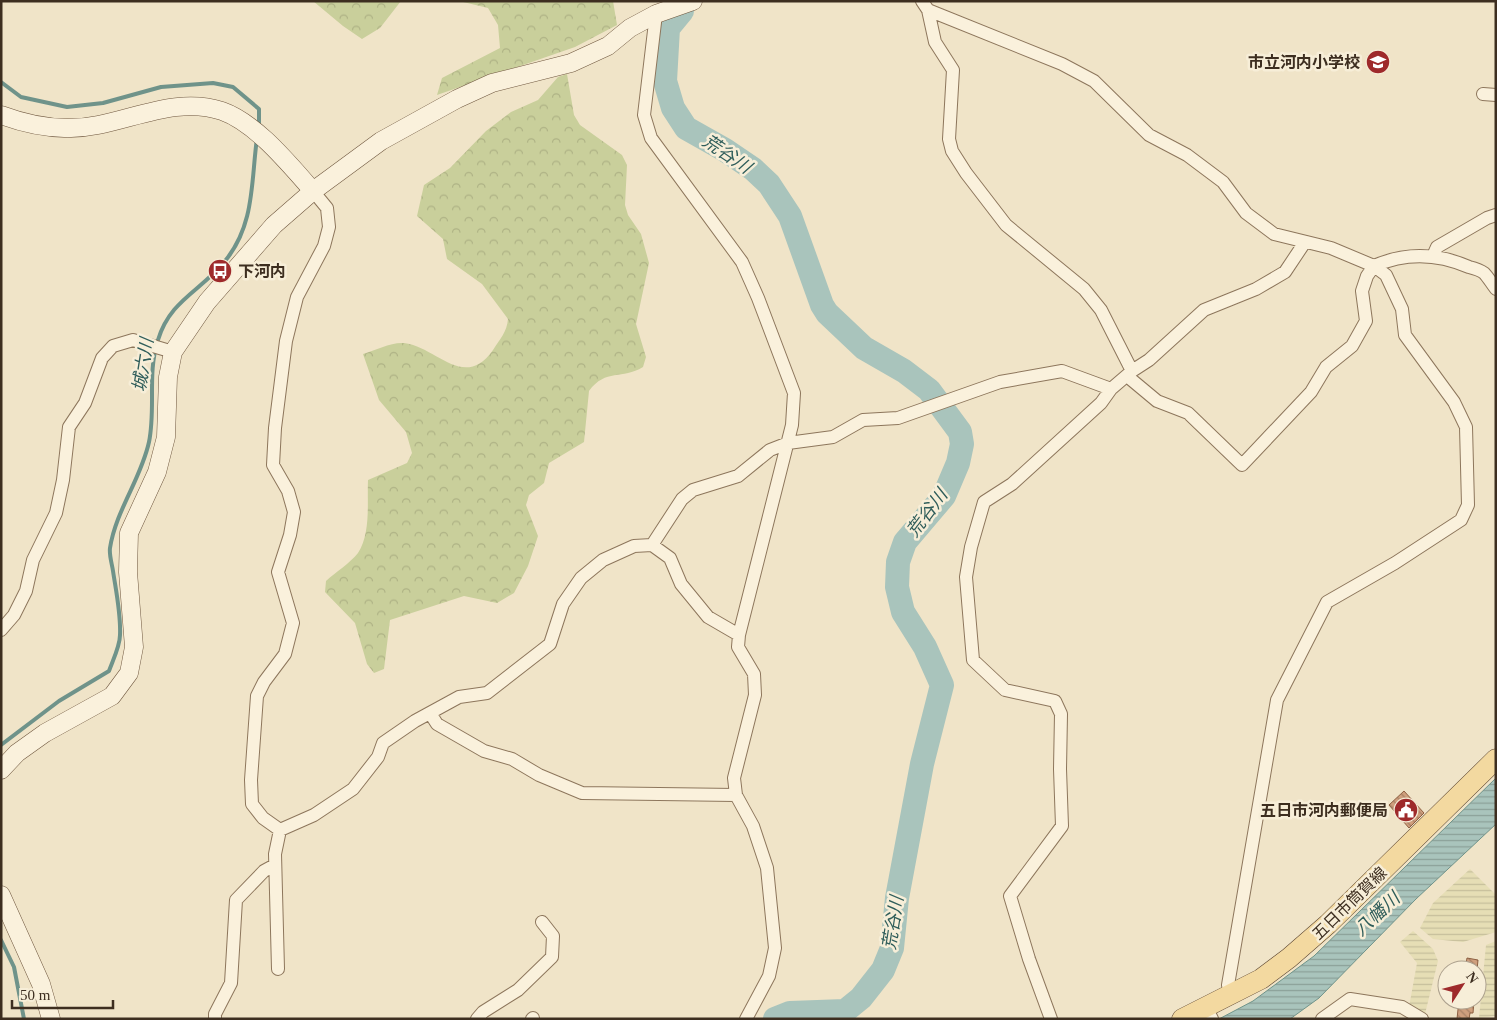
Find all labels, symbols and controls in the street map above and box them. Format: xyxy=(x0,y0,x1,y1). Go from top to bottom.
school or university icon: 市立河内小学校 xyxy=(1365,49,1391,75)
place label: 市立河内小学校 xyxy=(1248,54,1360,71)
water label: 荒谷川 xyxy=(699,131,757,179)
bus stop icon: 下河内 xyxy=(207,258,233,284)
place label: 下河内 xyxy=(238,263,286,280)
water label: 城六川 xyxy=(129,335,157,393)
water label: 荒谷川 xyxy=(903,484,952,541)
public building icon: 五日市河内郵便局 xyxy=(1393,797,1419,823)
place label: 五日市河内郵便局 xyxy=(1260,802,1388,819)
street label: 五日市筒賀線 xyxy=(1309,864,1390,943)
water label: 八幡川 xyxy=(1350,887,1405,940)
water label: 荒谷川 xyxy=(879,893,907,951)
north arrow xyxy=(1437,960,1487,1010)
text: N xyxy=(1463,969,1481,986)
scale bar xyxy=(12,978,114,1010)
text: 50 m xyxy=(20,987,51,1003)

